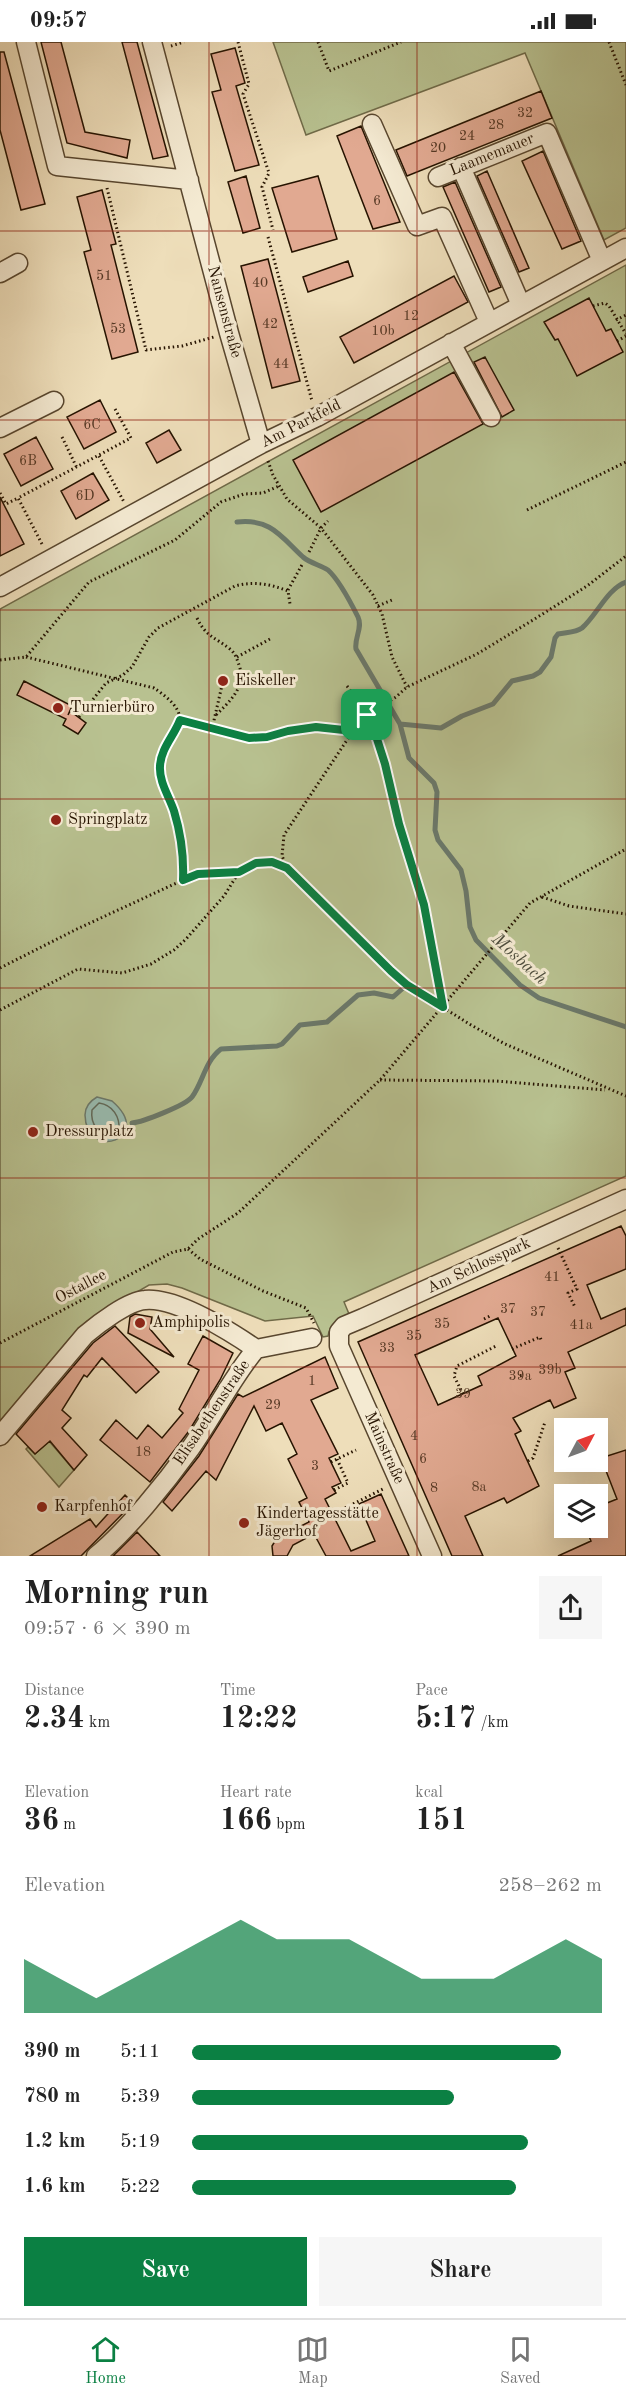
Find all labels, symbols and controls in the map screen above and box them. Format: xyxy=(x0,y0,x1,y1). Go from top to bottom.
text: 09:57 xyxy=(30,10,87,32)
house number: 32 xyxy=(517,106,533,120)
house number: 28 xyxy=(488,118,504,132)
house number: 24 xyxy=(459,129,475,143)
street label: Laamemauer xyxy=(447,131,537,179)
house number: 20 xyxy=(430,141,446,155)
house number: 6 xyxy=(373,194,381,208)
street label: Nansenstraße xyxy=(204,264,244,360)
house number: 51 xyxy=(96,269,112,283)
house number: 40 xyxy=(252,276,268,290)
house number: 12 xyxy=(403,309,419,323)
house number: 42 xyxy=(262,317,278,331)
house number: 53 xyxy=(110,322,126,336)
house number: 10b xyxy=(371,324,395,338)
house number: 44 xyxy=(273,357,289,371)
street label: Am Parkfeld xyxy=(258,397,344,451)
house number: 6C xyxy=(83,418,101,432)
house number: 6B xyxy=(19,454,37,468)
house number: 6D xyxy=(75,489,95,503)
place label: Eiskeller xyxy=(235,673,296,689)
marker: Eiskeller xyxy=(216,674,230,688)
pin xyxy=(341,689,392,740)
icon: arrive xyxy=(350,698,383,731)
place label: Turnierbüro xyxy=(70,700,155,716)
marker: Turnierbüro xyxy=(51,701,65,715)
place label: Springplatz xyxy=(68,812,148,828)
marker: Springplatz xyxy=(49,813,63,827)
water label: Mosbach xyxy=(487,929,550,988)
place label: Dressurplatz xyxy=(45,1124,134,1140)
marker: Dressurplatz xyxy=(26,1125,40,1139)
street label: Am Schlosspark xyxy=(425,1235,533,1297)
street label: Ostallee xyxy=(53,1267,109,1307)
house number: 41 xyxy=(544,1270,560,1284)
house number: 37 xyxy=(500,1302,516,1316)
house number: 37 xyxy=(530,1305,546,1319)
place label: Amphipolis xyxy=(152,1315,230,1331)
marker: Amphipolis xyxy=(133,1316,147,1330)
house number: 35 xyxy=(434,1317,450,1331)
house number: 41a xyxy=(569,1318,593,1332)
house number: 35 xyxy=(406,1329,422,1343)
house number: 33 xyxy=(379,1341,395,1355)
street label: Elisabethenstraße xyxy=(171,1357,253,1469)
house number: 39b xyxy=(538,1363,562,1377)
house number: 39a xyxy=(508,1369,532,1383)
house number: 1 xyxy=(308,1374,316,1388)
house number: 39 xyxy=(455,1387,471,1401)
house number: 29 xyxy=(265,1398,281,1412)
street label: Mainstraße xyxy=(361,1410,407,1486)
north arrow xyxy=(554,1418,608,1472)
map controls xyxy=(554,1418,608,1538)
house number: 4 xyxy=(410,1429,418,1443)
house number: 18 xyxy=(135,1445,151,1459)
house number: 6 xyxy=(419,1452,427,1466)
house number: 3 xyxy=(311,1459,319,1473)
house number: 8a xyxy=(471,1480,487,1494)
house number: 8 xyxy=(430,1481,438,1495)
button: layers xyxy=(554,1484,608,1538)
place label: Karpfenhof xyxy=(54,1499,133,1515)
marker: Karpfenhof xyxy=(35,1500,49,1514)
place label: Kindertagesstätte Jägerhof xyxy=(256,1506,379,1540)
marker: Kindertagesstätte Jägerhof xyxy=(237,1516,251,1530)
button: share xyxy=(539,1576,602,1639)
text: Morning run xyxy=(24,1578,209,1611)
text: 09:57 · 6 × 390 m xyxy=(24,1619,191,1639)
text: Distance xyxy=(24,1683,84,1699)
text: Time xyxy=(220,1683,255,1699)
text: Pace xyxy=(415,1683,448,1699)
text: 2.34 xyxy=(24,1704,85,1734)
text: 12:22 xyxy=(220,1704,298,1734)
text: 5:17 xyxy=(415,1704,476,1734)
text: km xyxy=(85,1715,110,1731)
text: /km xyxy=(476,1715,509,1731)
text: Elevation xyxy=(24,1785,89,1801)
text: Heart rate xyxy=(220,1785,292,1801)
text: kcal xyxy=(415,1785,443,1801)
text: 36 xyxy=(24,1806,59,1836)
text: 166 xyxy=(220,1806,272,1836)
text: 151 xyxy=(415,1806,468,1836)
text: m xyxy=(59,1817,76,1833)
text: bpm xyxy=(272,1817,306,1833)
text: Elevation xyxy=(24,1876,105,1896)
text: 258–262 m xyxy=(499,1876,602,1896)
text: 390 m xyxy=(24,2042,80,2062)
text: 5:11 xyxy=(120,2042,160,2062)
text: 780 m xyxy=(24,2087,80,2107)
text: 5:39 xyxy=(120,2087,160,2107)
text: 1.2 km xyxy=(24,2132,86,2152)
text: 5:19 xyxy=(120,2132,160,2152)
text: 1.6 km xyxy=(24,2177,86,2197)
text: 5:22 xyxy=(120,2177,160,2197)
button: Save xyxy=(24,2237,307,2306)
button: Share xyxy=(319,2237,602,2306)
tab: Home xyxy=(85,2333,126,2389)
tab: Map xyxy=(296,2333,329,2389)
tab: Saved xyxy=(500,2333,541,2389)

